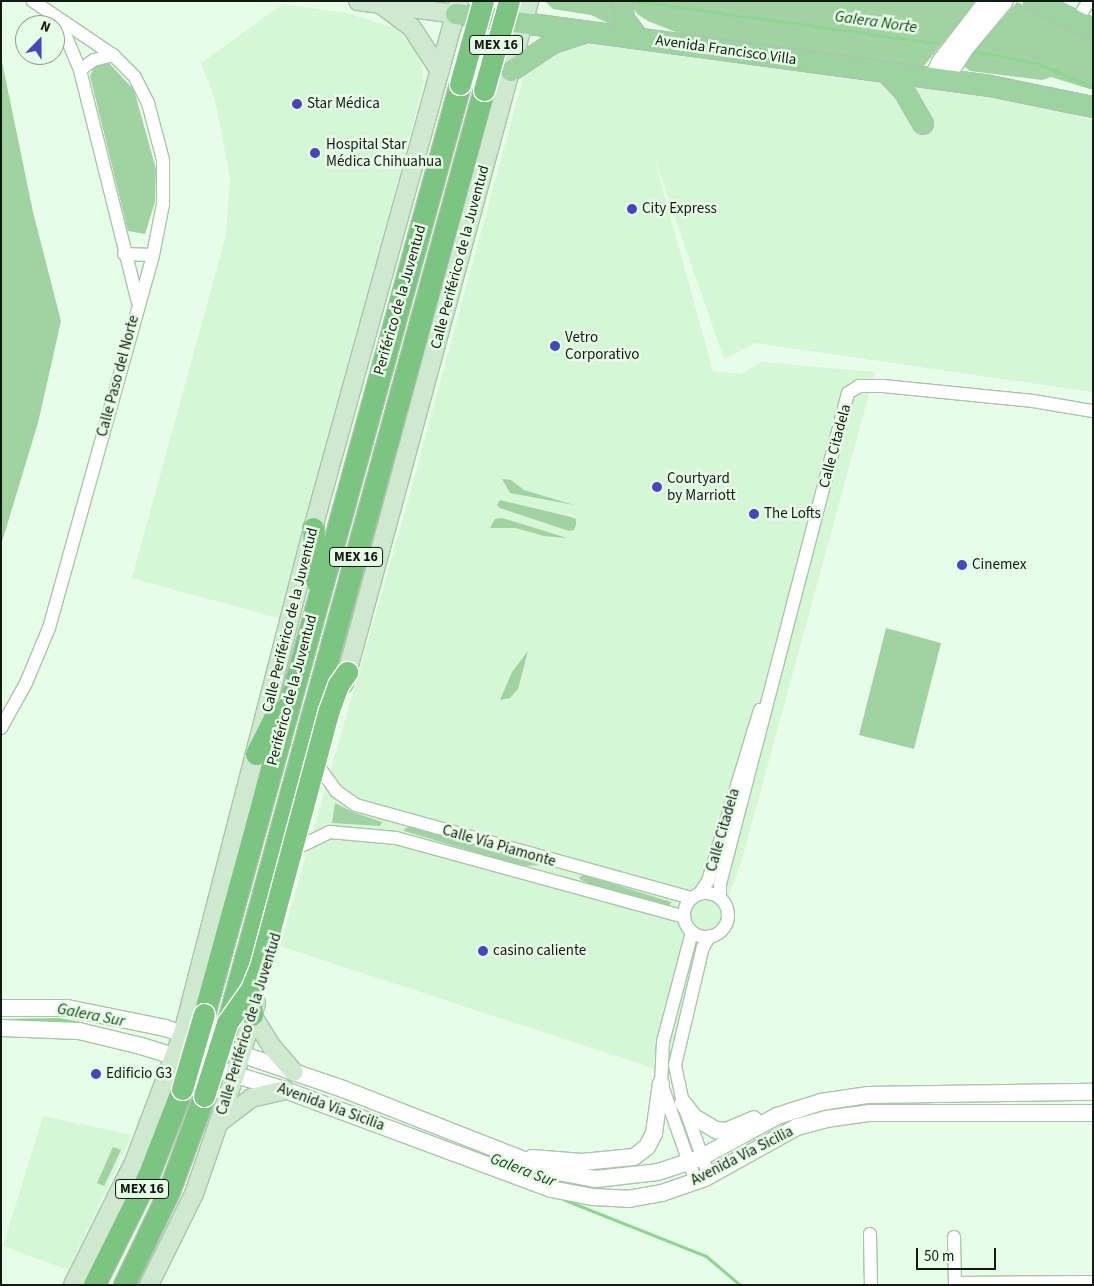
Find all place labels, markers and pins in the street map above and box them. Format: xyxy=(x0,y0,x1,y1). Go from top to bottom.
place label: Star Médica xyxy=(307,95,380,113)
marker: Star Médica xyxy=(291,98,303,110)
place label: Hospital Star Médica Chihuahua xyxy=(326,135,442,170)
marker: Hospital Star Médica Chihuahua xyxy=(308,146,322,160)
place label: City Express xyxy=(642,200,717,218)
marker: City Express xyxy=(626,203,638,215)
place label: Vetro Corporativo xyxy=(565,328,639,363)
marker: Vetro Corporativo xyxy=(549,340,561,352)
place label: Courtyard by Marriott xyxy=(667,469,736,504)
marker: Courtyard by Marriott xyxy=(651,481,663,493)
place label: The Lofts xyxy=(764,505,821,523)
marker: The Lofts xyxy=(748,508,760,520)
place label: Cinemex xyxy=(972,556,1026,574)
marker: Cinemex xyxy=(956,559,968,571)
place label: casino caliente xyxy=(493,942,586,960)
marker: casino caliente xyxy=(477,945,489,957)
place label: Edificio G3 xyxy=(106,1065,172,1083)
marker: Edificio G3 xyxy=(90,1068,102,1080)

